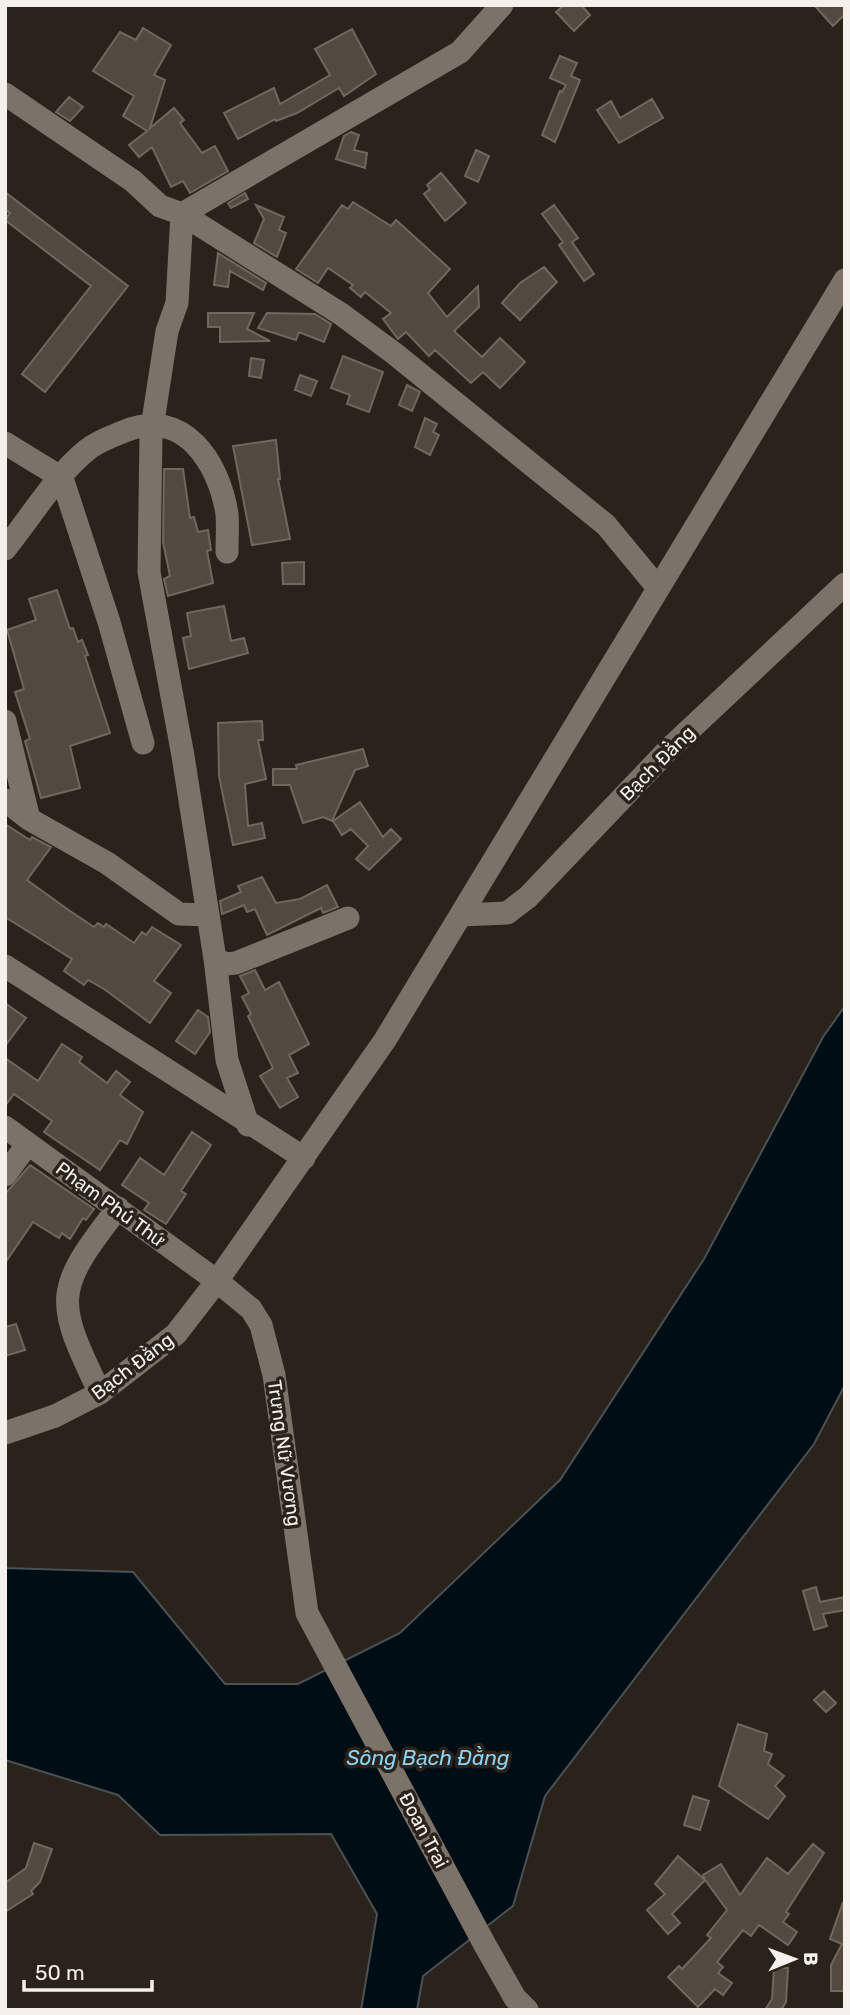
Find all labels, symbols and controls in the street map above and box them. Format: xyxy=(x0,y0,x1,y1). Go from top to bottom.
street label: Bạch Đằng xyxy=(615,721,700,806)
street label: Phạm Phú Thứ xyxy=(51,1157,170,1252)
street label: Bạch Đằng xyxy=(87,1328,178,1405)
street label: Trưng Nữ Vương xyxy=(263,1378,306,1528)
water label: Sông Bạch Đằng xyxy=(346,1745,510,1770)
street label: Đoan Trai xyxy=(394,1789,453,1872)
north arrow xyxy=(759,1924,829,1994)
scale bar xyxy=(24,1948,152,1992)
text: B xyxy=(799,1952,822,1966)
text: 50 m xyxy=(35,1960,85,1985)

